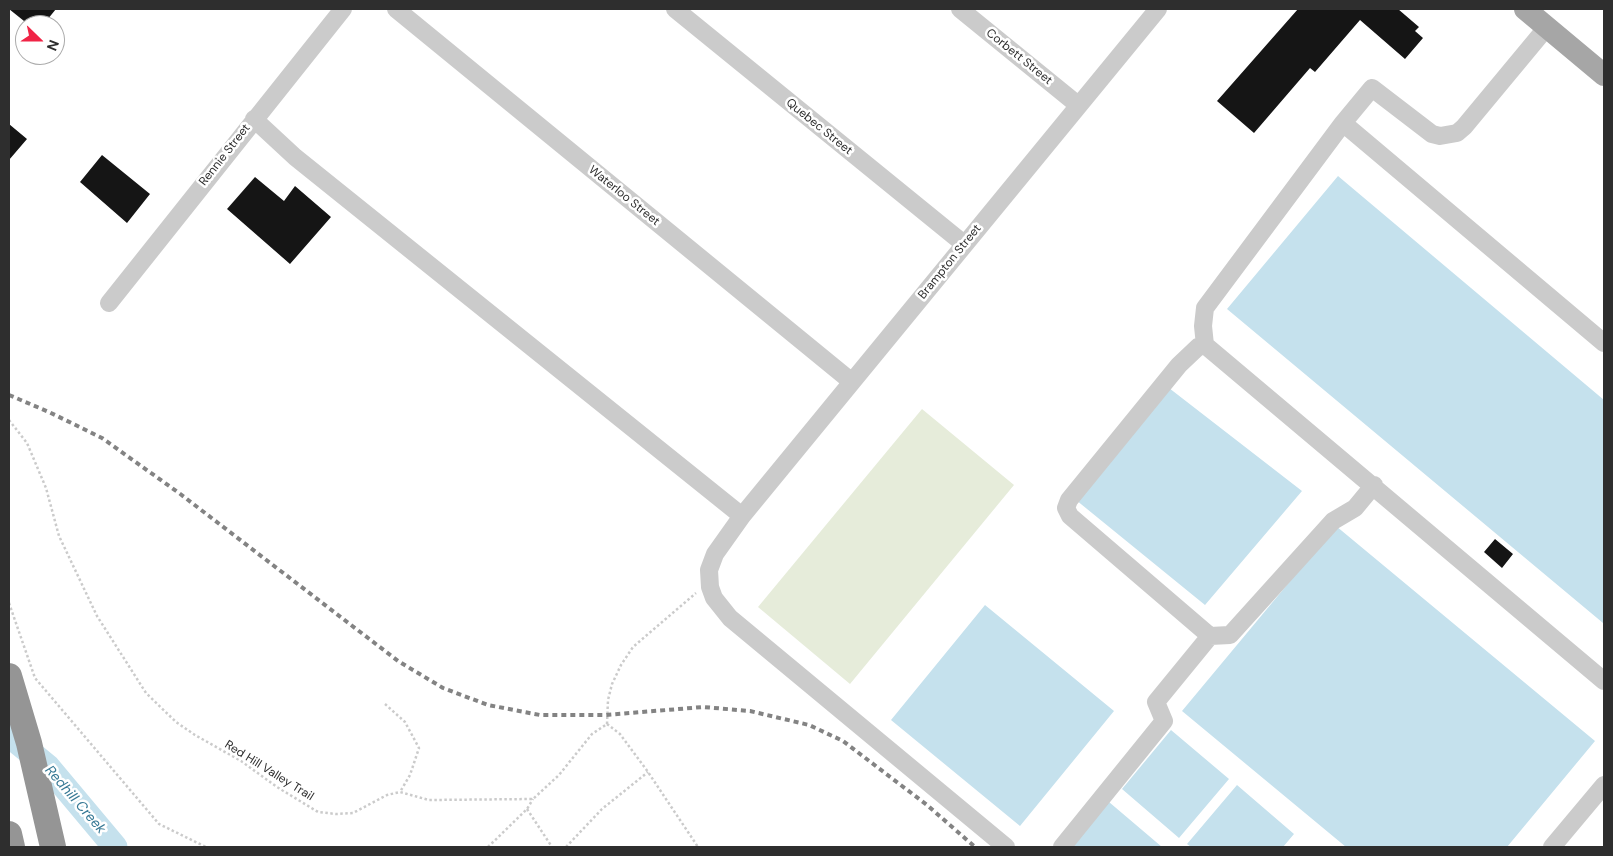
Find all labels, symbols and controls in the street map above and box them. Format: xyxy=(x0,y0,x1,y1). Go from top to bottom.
north arrow xyxy=(15,15,65,65)
street label: Corbett Street xyxy=(983,26,1055,88)
text: N xyxy=(43,37,63,53)
street label: Quebec Street xyxy=(783,96,855,158)
street label: Rennie Street xyxy=(196,121,254,189)
street label: Waterloo Street xyxy=(586,163,662,229)
street label: Brampton Street xyxy=(915,222,985,302)
street label: Red Hill Valley Trail xyxy=(222,738,316,804)
water label: Redhill Creek xyxy=(41,763,109,837)

